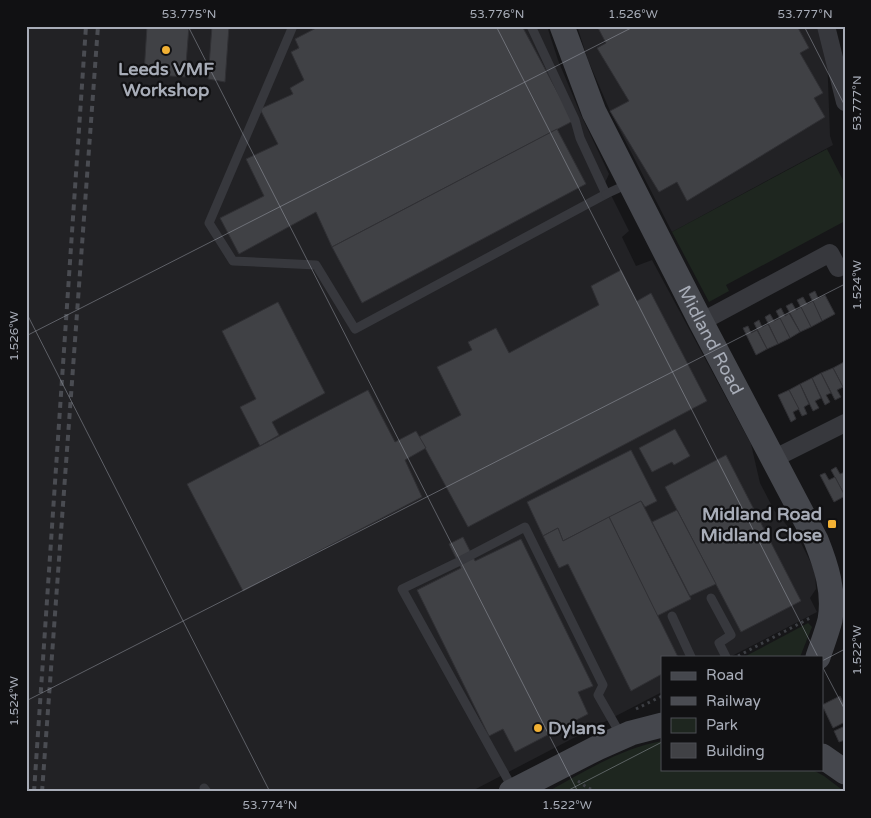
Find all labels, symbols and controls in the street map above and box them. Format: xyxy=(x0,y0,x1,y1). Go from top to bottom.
text: 53.775°N xyxy=(162,7,216,21)
text: 53.776°N xyxy=(470,7,524,21)
text: 1.526°W xyxy=(608,7,658,21)
text: 53.777°N xyxy=(777,7,833,21)
marker: Leeds VMF Workshop xyxy=(160,44,172,56)
place label: Leeds VMF Workshop xyxy=(118,58,214,101)
text: 53.777°N xyxy=(850,75,864,131)
text: 1.524°W xyxy=(850,260,864,310)
street label: Midland Road xyxy=(673,282,748,398)
text: 1.526°W xyxy=(7,311,21,361)
place label: Midland Road Midland Close xyxy=(701,503,822,546)
marker: Midland Road Midland Close xyxy=(826,518,838,530)
text: 1.522°W xyxy=(850,625,864,675)
legend xyxy=(661,656,824,770)
text: Road xyxy=(706,666,744,684)
text: 1.524°W xyxy=(7,676,21,726)
text: Railway xyxy=(706,692,761,710)
text: Park xyxy=(706,716,738,734)
place label: Dylans xyxy=(548,717,606,739)
marker: Dylans xyxy=(532,722,544,734)
text: Building xyxy=(706,742,765,760)
text: 53.774°N xyxy=(243,798,297,812)
text: 1.522°W xyxy=(542,798,592,812)

